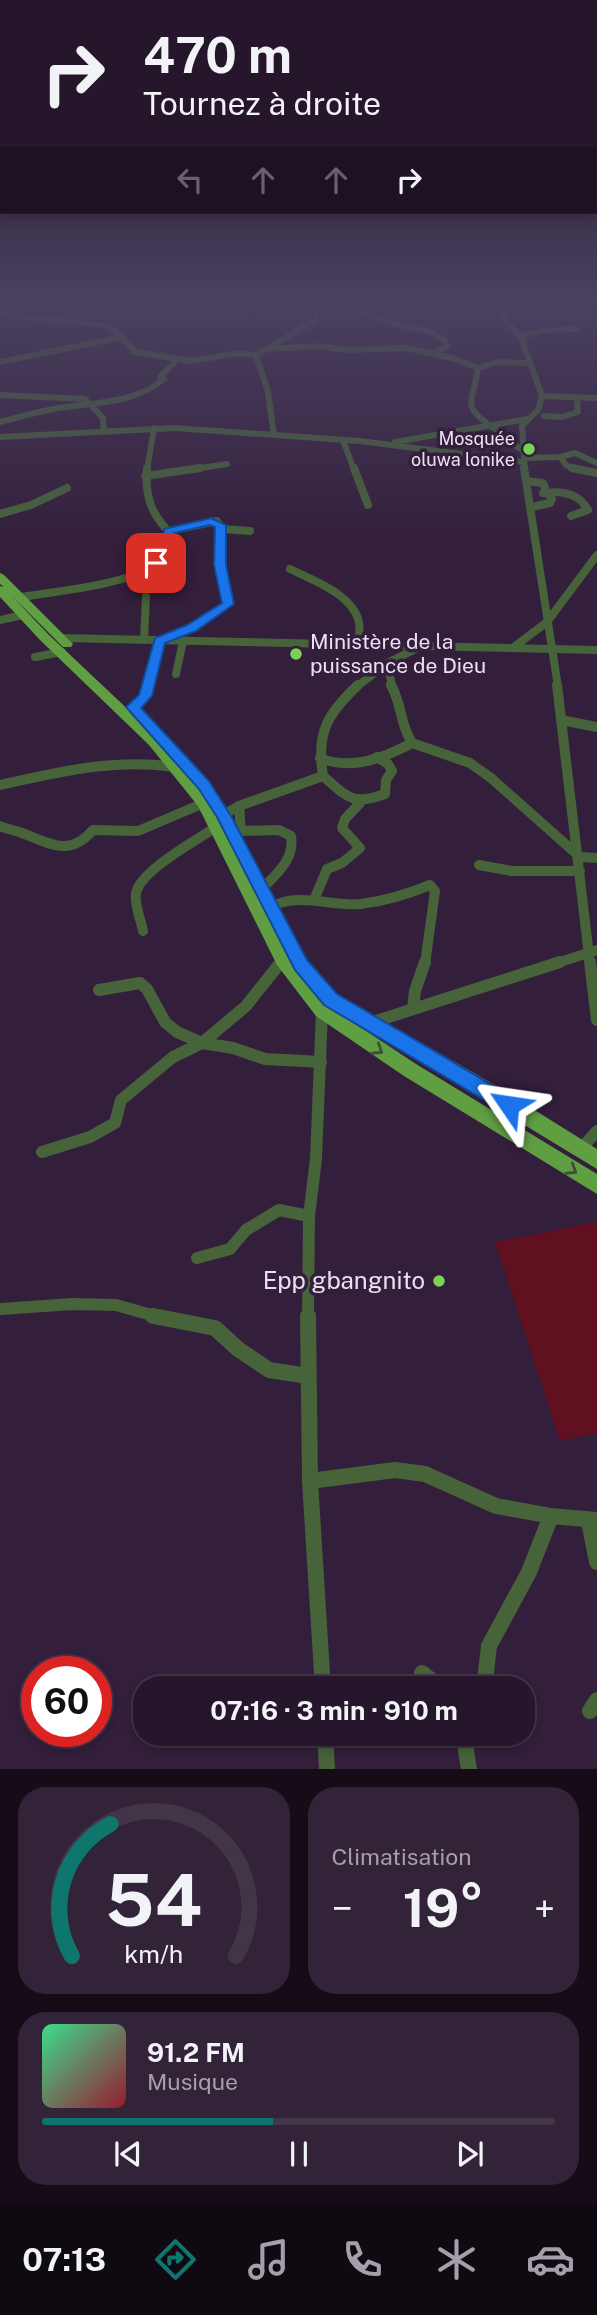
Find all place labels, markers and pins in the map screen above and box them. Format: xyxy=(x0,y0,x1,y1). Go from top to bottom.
place label: Mosquée oluwa lonike xyxy=(411,428,515,470)
marker: Mosquée oluwa lonike xyxy=(521,441,537,457)
pin xyxy=(126,533,186,593)
place label: Ministère de la puissance de Dieu xyxy=(310,629,486,678)
marker: Ministère de la puissance de Dieu xyxy=(288,646,304,662)
place label: Epp gbangnito xyxy=(263,1266,425,1294)
marker: Epp gbangnito xyxy=(431,1273,447,1289)

